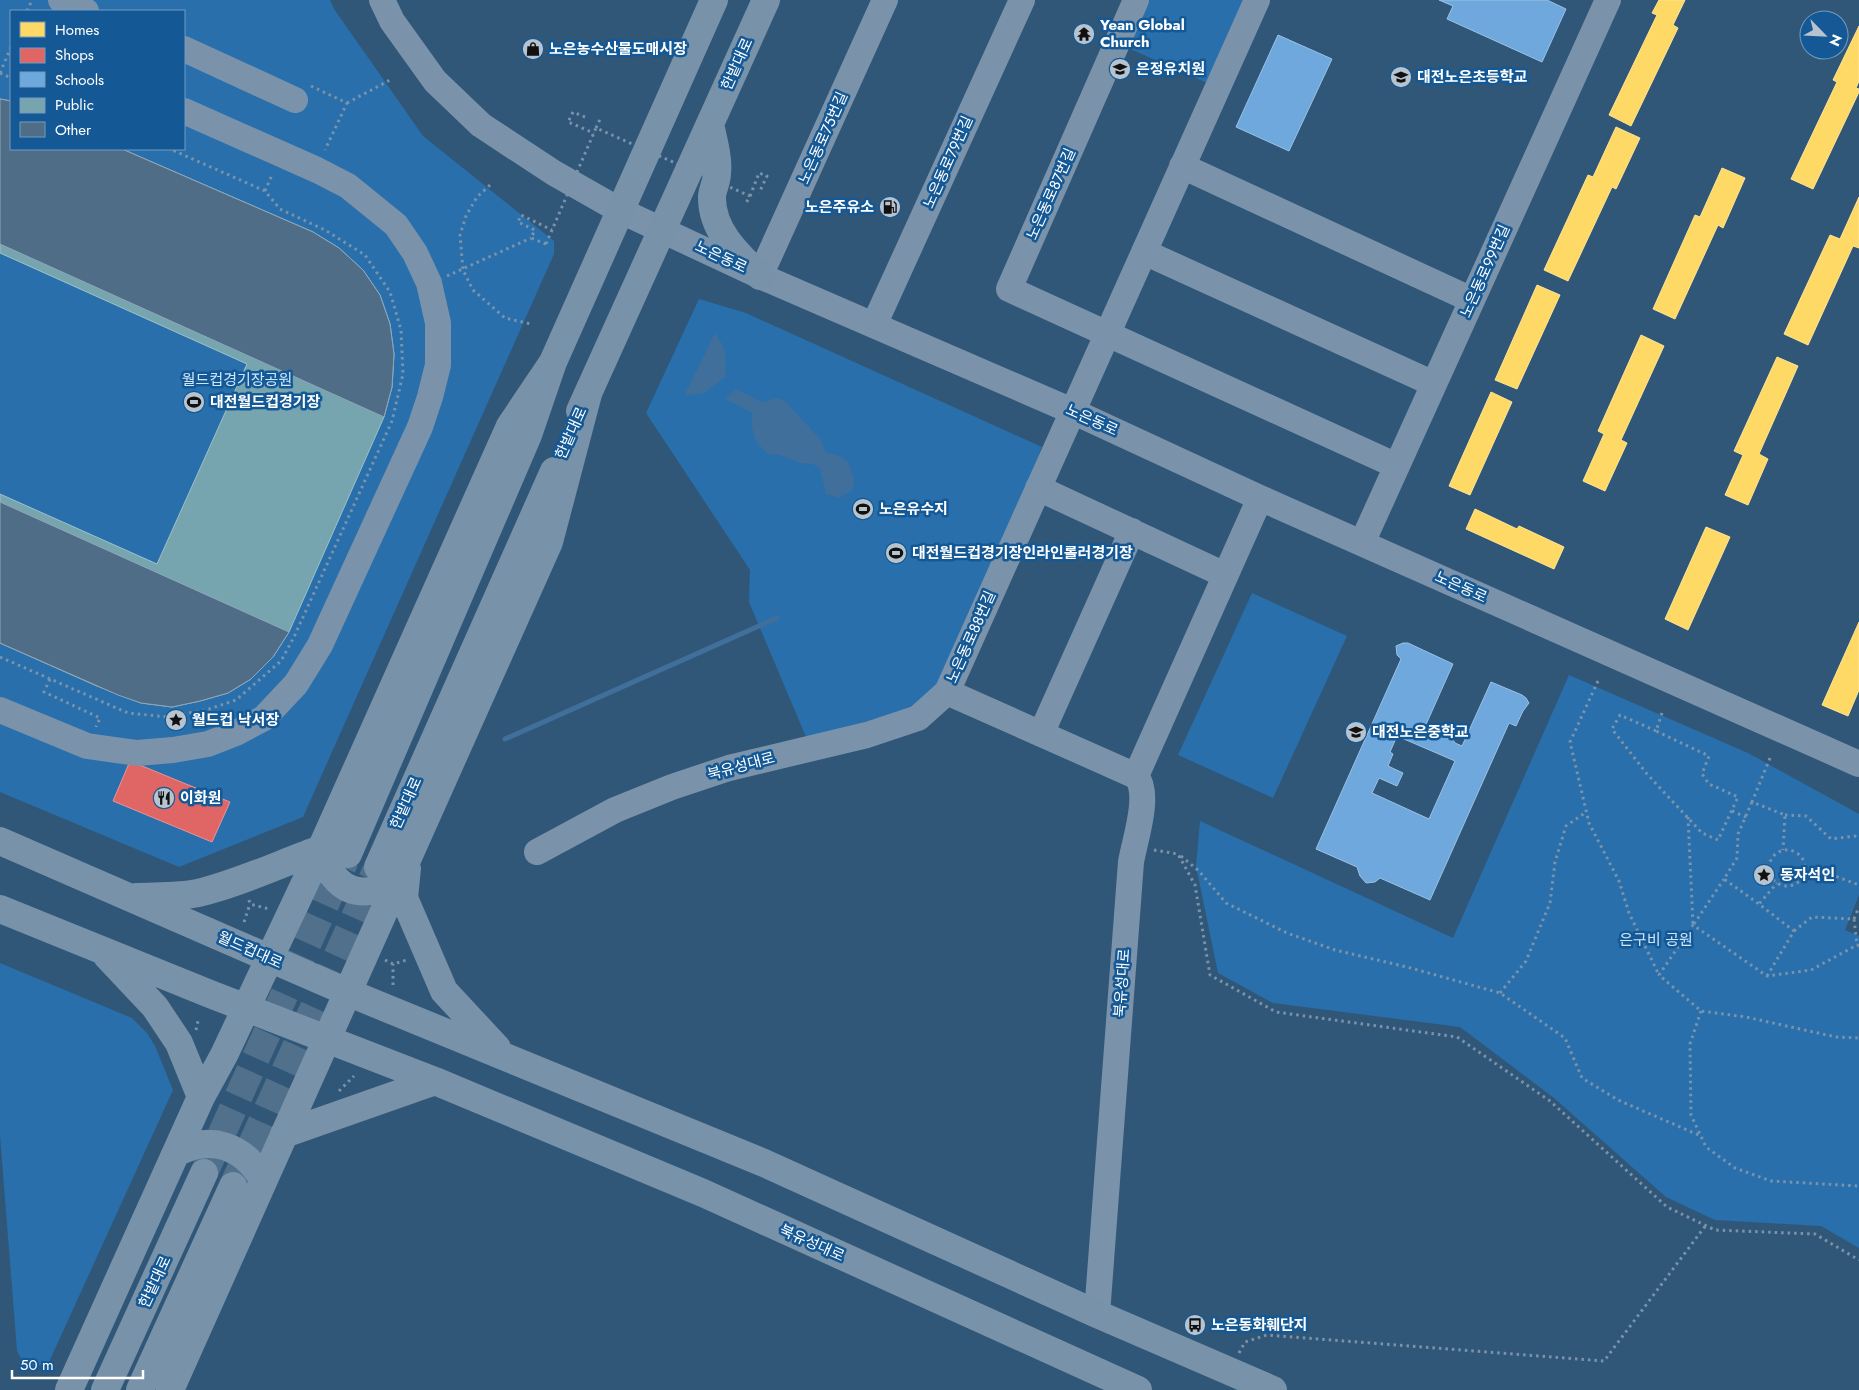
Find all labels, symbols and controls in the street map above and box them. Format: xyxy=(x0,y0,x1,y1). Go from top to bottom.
legend xyxy=(10,10,185,150)
north arrow xyxy=(1799,10,1849,60)
place label: Yean Global Church xyxy=(1099,14,1185,53)
text: Homes xyxy=(55,19,99,41)
temple icon: Yean Global Church xyxy=(1072,22,1096,46)
text: N xyxy=(1824,31,1847,49)
street label: 한밭대로 xyxy=(716,34,758,94)
shop icon: 노은농수산물도매시장 xyxy=(521,37,545,61)
place label: 노은농수산물도매시장 xyxy=(549,38,687,60)
text: Shops xyxy=(55,44,94,66)
school or university icon: 은정유치원 xyxy=(1108,57,1132,81)
place label: 은정유치원 xyxy=(1136,58,1205,80)
school or university icon: 대전노은초등학교 xyxy=(1389,65,1413,89)
place label: 대전노은초등학교 xyxy=(1417,66,1528,88)
text: Schools xyxy=(55,69,104,91)
street label: 노은동로75번길 xyxy=(793,88,853,188)
text: Public xyxy=(55,94,94,116)
street label: 노은동로79번길 xyxy=(918,112,978,212)
text: Other xyxy=(55,119,92,141)
street label: 노은동로87번길 xyxy=(1021,144,1081,244)
fuel station icon: 노은주유소 xyxy=(878,195,902,219)
place label: 노은주유소 xyxy=(805,196,874,218)
street label: 노은동로99번길 xyxy=(1455,221,1515,321)
street label: 노은동로 xyxy=(691,235,751,279)
park label: 월드컵경기장공원 xyxy=(182,369,292,391)
sports icon: 대전월드컵경기장 xyxy=(182,390,206,414)
place label: 대전월드컵경기장 xyxy=(210,391,321,413)
street label: 노은동로 xyxy=(1062,399,1122,441)
street label: 한밭대로 xyxy=(550,403,592,463)
sports icon: 노은유수지 xyxy=(851,497,875,521)
place label: 노은유수지 xyxy=(879,498,948,520)
sports icon: 대전월드컵경기장인라인롤러경기장 xyxy=(884,541,908,565)
place label: 대전월드컵경기장인라인롤러경기장 xyxy=(912,542,1133,564)
street label: 노은동로 xyxy=(1431,566,1491,608)
street label: 노은동로88번길 xyxy=(941,587,1001,687)
place icon: 월드컵 낙서장 xyxy=(164,708,188,732)
place label: 월드컵 낙서장 xyxy=(192,709,280,731)
school or university icon: 대전노은중학교 xyxy=(1344,720,1368,744)
place label: 대전노은중학교 xyxy=(1372,721,1469,743)
street label: 북유성대로 xyxy=(705,746,777,786)
street label: 한밭대로 xyxy=(385,773,427,833)
restaurant icon: 이화원 xyxy=(152,786,176,810)
place label: 이화원 xyxy=(180,787,221,809)
place icon: 동자석인 xyxy=(1752,863,1776,887)
place label: 동자석인 xyxy=(1780,864,1835,886)
street label: 월드컵대로 xyxy=(214,926,286,974)
park label: 은구비 공원 xyxy=(1619,929,1693,951)
street label: 북유성대로 xyxy=(1109,948,1135,1018)
street label: 북유성대로 xyxy=(776,1219,848,1267)
street label: 한밭대로 xyxy=(133,1252,177,1312)
bus stop icon: 노은동화훼단지 xyxy=(1183,1313,1207,1337)
place label: 노은동화훼단지 xyxy=(1211,1314,1308,1336)
scale bar xyxy=(12,1348,144,1380)
text: 50 m xyxy=(20,1354,54,1376)

